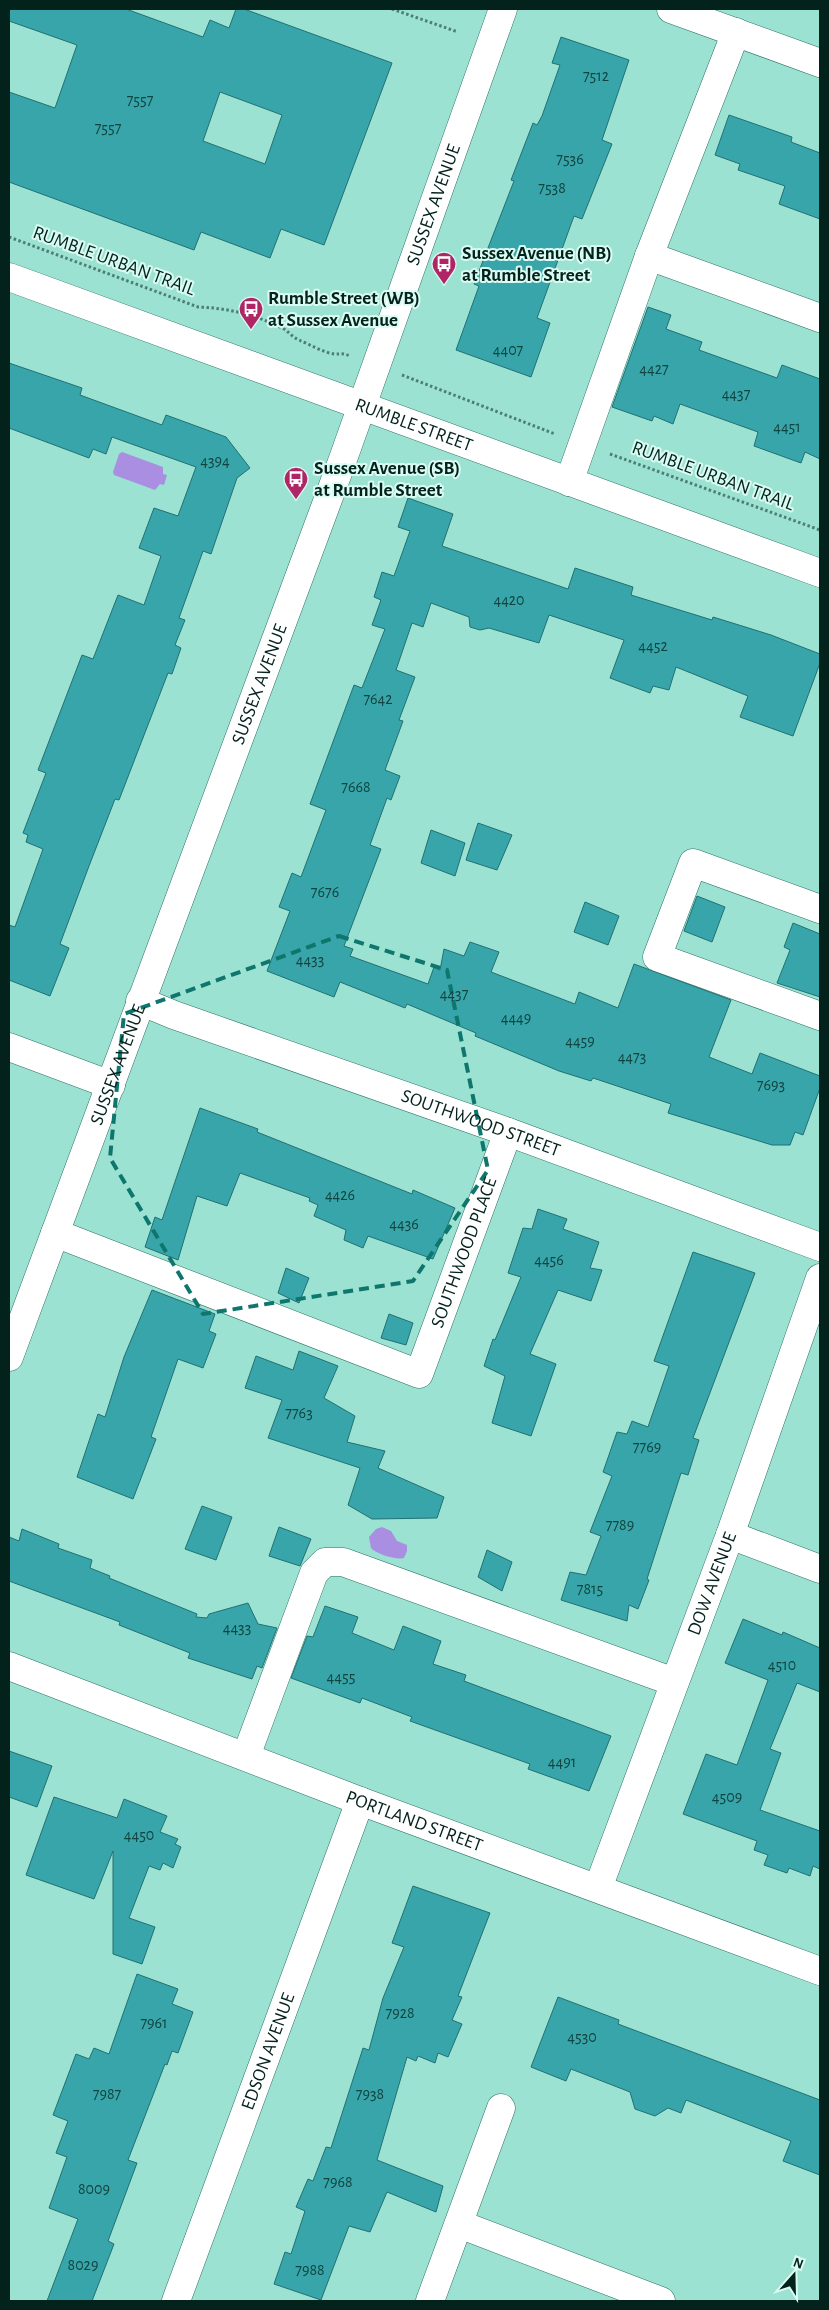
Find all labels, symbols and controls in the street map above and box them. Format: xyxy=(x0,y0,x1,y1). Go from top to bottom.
house number: 7512 xyxy=(583,68,609,84)
house number: 7557 xyxy=(127,92,154,108)
house number: 7557 xyxy=(95,120,122,136)
street label: SUSSEX AVENUE xyxy=(403,142,464,268)
house number: 7536 xyxy=(556,151,584,167)
house number: 7538 xyxy=(538,180,566,196)
street label: RUMBLE URBAN TRAIL xyxy=(30,223,198,299)
place label: Sussex Avenue (NB) at Rumble Street xyxy=(462,244,612,285)
bus stop icon: Sussex Avenue (NB) at Rumble Street xyxy=(431,251,457,285)
place label: Rumble Street (WB) at Sussex Avenue xyxy=(268,289,420,330)
bus stop icon: Rumble Street (WB) at Sussex Avenue xyxy=(238,296,264,330)
house number: 4407 xyxy=(493,342,524,358)
house number: 4427 xyxy=(639,361,669,377)
house number: 4437 xyxy=(722,386,751,402)
street label: RUMBLE STREET xyxy=(353,395,475,455)
house number: 4451 xyxy=(773,419,801,435)
street label: RUMBLE URBAN TRAIL xyxy=(629,438,797,514)
house number: 4394 xyxy=(200,453,230,469)
place label: Sussex Avenue (SB) at Rumble Street xyxy=(314,459,460,500)
bus stop icon: Sussex Avenue (SB) at Rumble Street xyxy=(283,466,309,500)
house number: 4420 xyxy=(493,592,525,608)
street label: SUSSEX AVENUE xyxy=(228,621,290,747)
house number: 4452 xyxy=(638,638,668,654)
house number: 7642 xyxy=(363,691,393,707)
house number: 7668 xyxy=(341,779,371,795)
house number: 7676 xyxy=(311,884,339,900)
house number: 4433 xyxy=(296,952,324,968)
house number: 4437 xyxy=(440,986,469,1002)
street label: SUSSEX AVENUE xyxy=(87,1002,149,1127)
house number: 4449 xyxy=(501,1010,531,1026)
house number: 4459 xyxy=(565,1033,595,1049)
house number: 4473 xyxy=(618,1049,646,1065)
house number: 7693 xyxy=(757,1077,785,1093)
street label: SOUTHWOOD STREET xyxy=(399,1086,563,1160)
street label: SOUTHWOOD PLACE xyxy=(427,1175,500,1330)
house number: 4426 xyxy=(325,1187,355,1203)
house number: 4436 xyxy=(389,1216,419,1232)
house number: 4456 xyxy=(534,1252,564,1268)
house number: 7763 xyxy=(285,1405,313,1421)
house number: 7769 xyxy=(633,1439,661,1455)
house number: 7789 xyxy=(606,1517,634,1533)
street label: DOW AVENUE xyxy=(684,1529,740,1638)
house number: 7815 xyxy=(577,1581,603,1597)
house number: 4433 xyxy=(223,1620,251,1636)
house number: 4510 xyxy=(768,1657,796,1673)
house number: 4455 xyxy=(327,1669,355,1685)
house number: 4491 xyxy=(548,1754,576,1770)
street label: PORTLAND STREET xyxy=(343,1787,485,1855)
house number: 4509 xyxy=(712,1789,742,1805)
house number: 4450 xyxy=(124,1827,154,1843)
street label: EDSON AVENUE xyxy=(238,1990,298,2112)
house number: 7928 xyxy=(385,2005,415,2021)
house number: 7961 xyxy=(140,2015,168,2031)
house number: 4530 xyxy=(567,2029,597,2045)
house number: 7987 xyxy=(93,2086,122,2102)
house number: 7938 xyxy=(356,2086,384,2102)
house number: 7968 xyxy=(323,2174,353,2190)
house number: 8009 xyxy=(78,2181,110,2197)
north arrow xyxy=(769,2250,819,2300)
text: N xyxy=(791,2255,805,2272)
house number: 8029 xyxy=(68,2257,98,2273)
house number: 7988 xyxy=(295,2262,325,2278)

